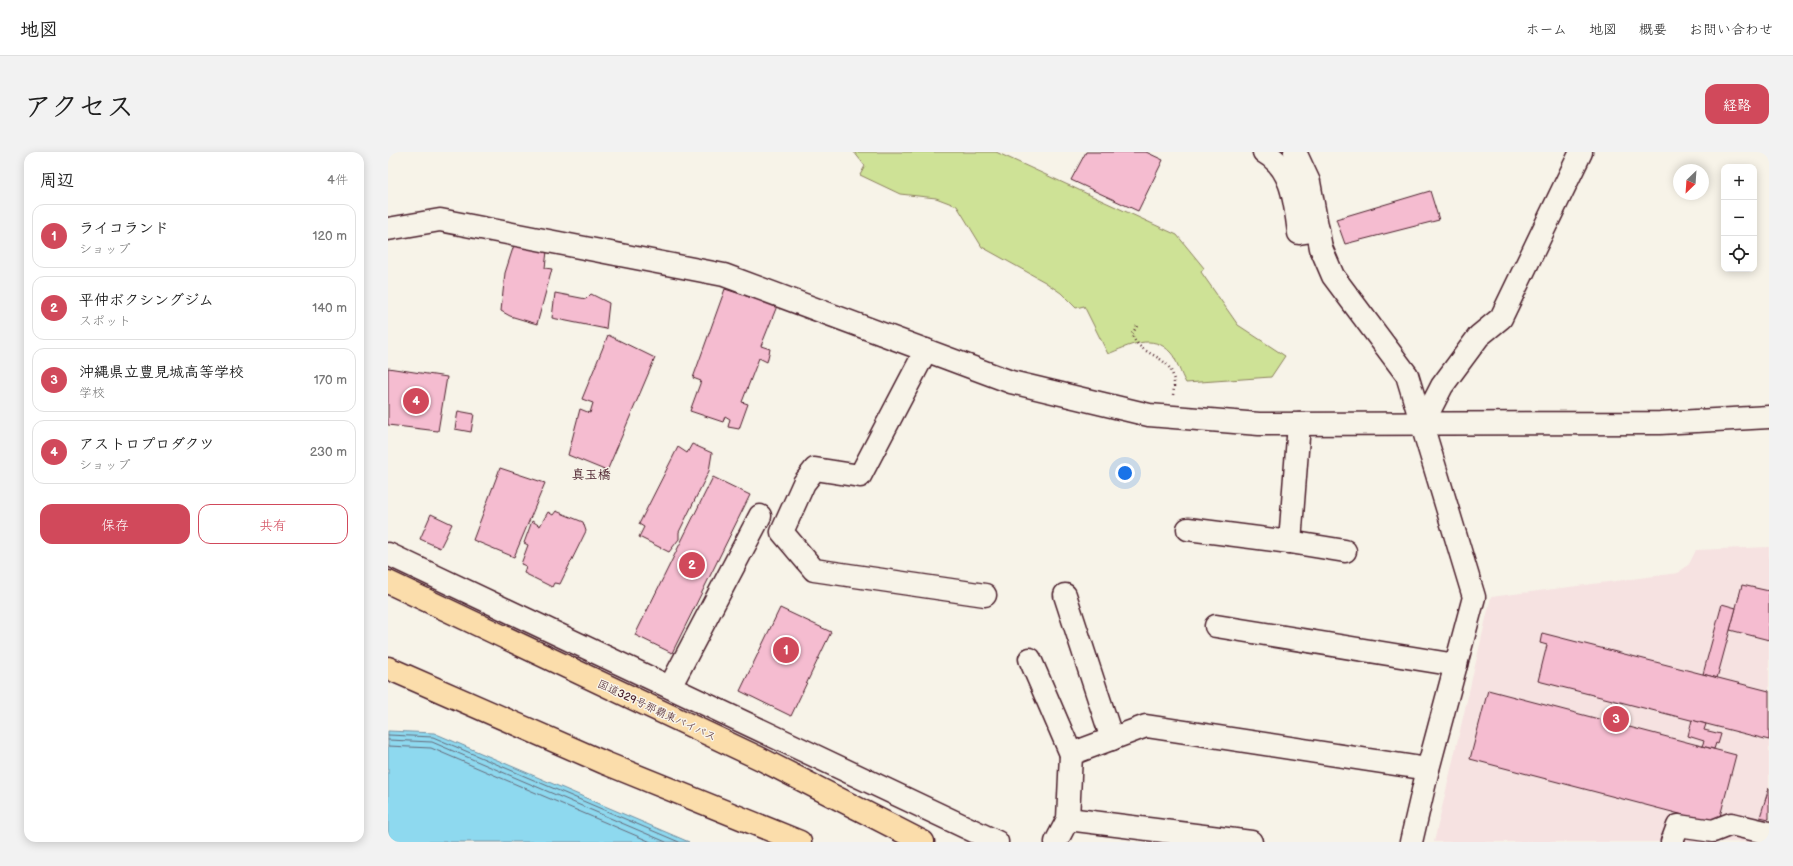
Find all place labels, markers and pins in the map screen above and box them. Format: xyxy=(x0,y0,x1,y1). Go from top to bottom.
pin: 4 xyxy=(403,386,429,416)
pin: 2 xyxy=(679,550,705,580)
pin: 1 xyxy=(773,635,799,665)
pin: 3 xyxy=(1603,704,1629,734)

